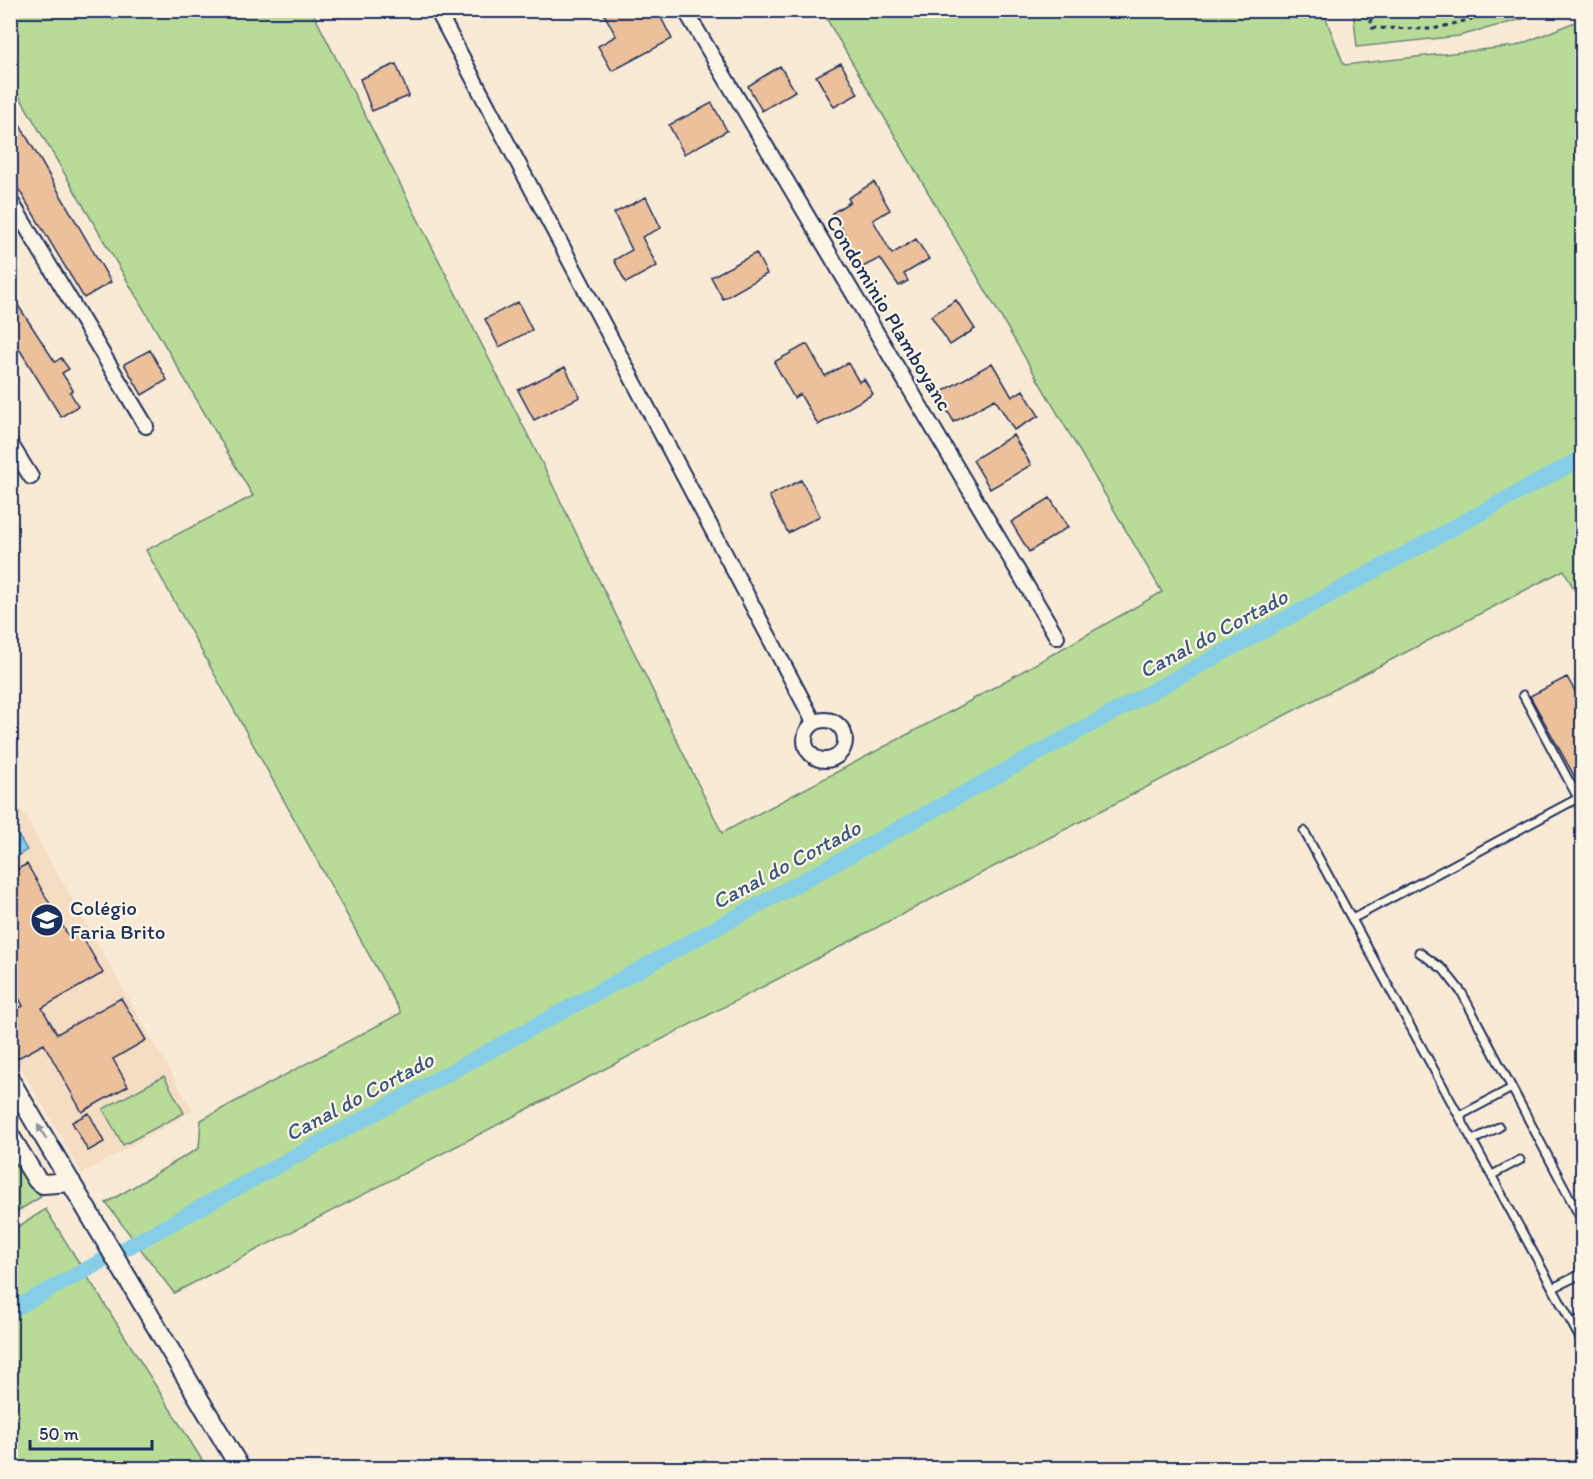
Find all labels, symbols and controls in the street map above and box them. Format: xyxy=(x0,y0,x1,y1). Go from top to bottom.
street label: Condominio Plamboyanc xyxy=(821,210,958,415)
water label: Canal do Cortado xyxy=(1134,583,1293,684)
water label: Canal do Cortado xyxy=(707,814,866,915)
place label: Colégio Faria Brito xyxy=(70,895,165,944)
school or university icon: Colégio Faria Brito xyxy=(29,902,65,938)
water label: Canal do Cortado xyxy=(280,1046,439,1147)
one-way arrow xyxy=(36,1124,47,1140)
scale bar xyxy=(30,1413,152,1451)
text: 50 m xyxy=(39,1423,79,1445)

